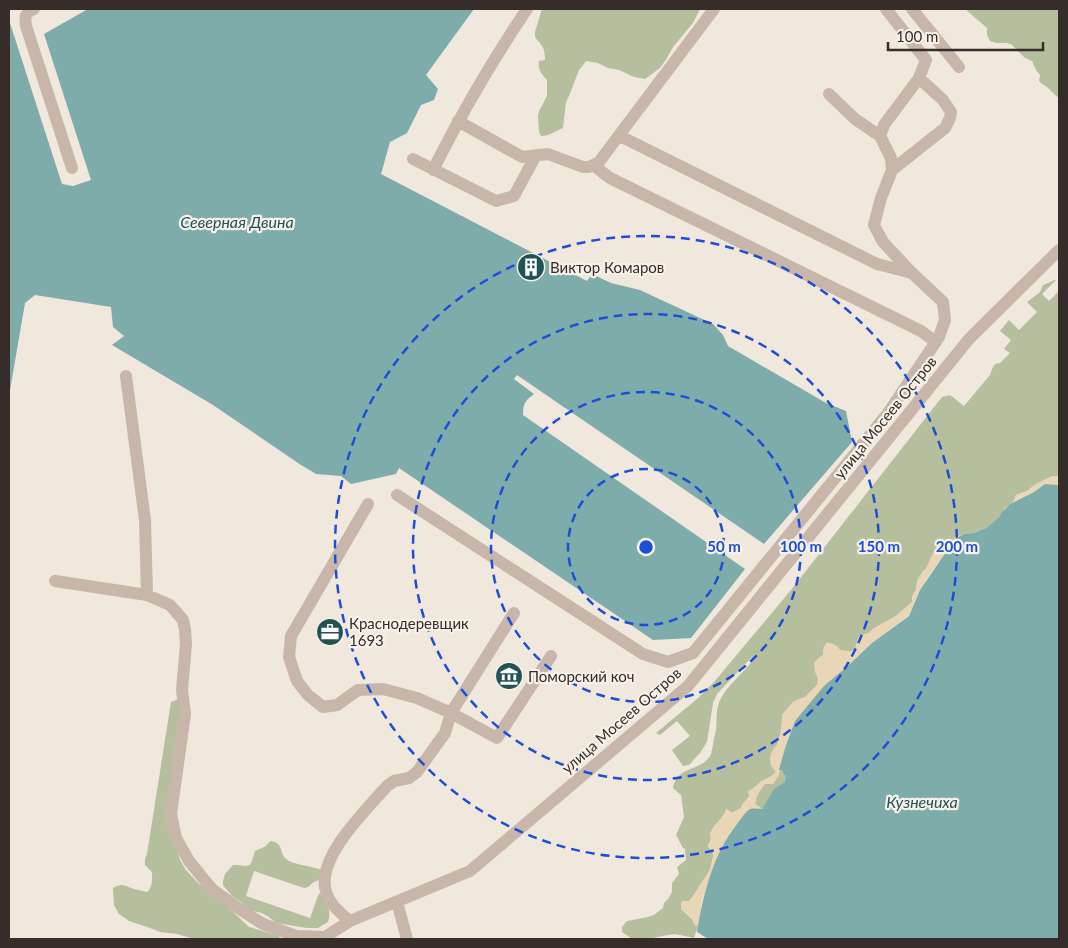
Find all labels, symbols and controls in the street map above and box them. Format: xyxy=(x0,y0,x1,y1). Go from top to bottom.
scale bar xyxy=(888,20,1043,52)
text: 100 m xyxy=(896,27,938,45)
water label: Северная Двина xyxy=(180,212,294,231)
building icon: Виктор Комаров xyxy=(516,252,546,282)
place label: Виктор Комаров xyxy=(550,258,664,276)
street label: улица Мосеев Остров xyxy=(830,352,940,482)
text: 50 m xyxy=(707,537,741,555)
text: 100 m xyxy=(780,537,822,555)
text: 150 m xyxy=(858,537,900,555)
text: 200 m xyxy=(936,537,978,555)
centre of rings xyxy=(637,538,655,556)
place label: Краснодеревщик 1693 xyxy=(349,614,469,649)
office icon: Краснодеревщик 1693 xyxy=(315,617,345,647)
museum icon: Поморский коч xyxy=(494,661,524,691)
street label: улица Мосеев Остров xyxy=(558,663,684,777)
place label: Поморский коч xyxy=(528,667,635,685)
water label: Кузнечиха xyxy=(886,792,958,811)

